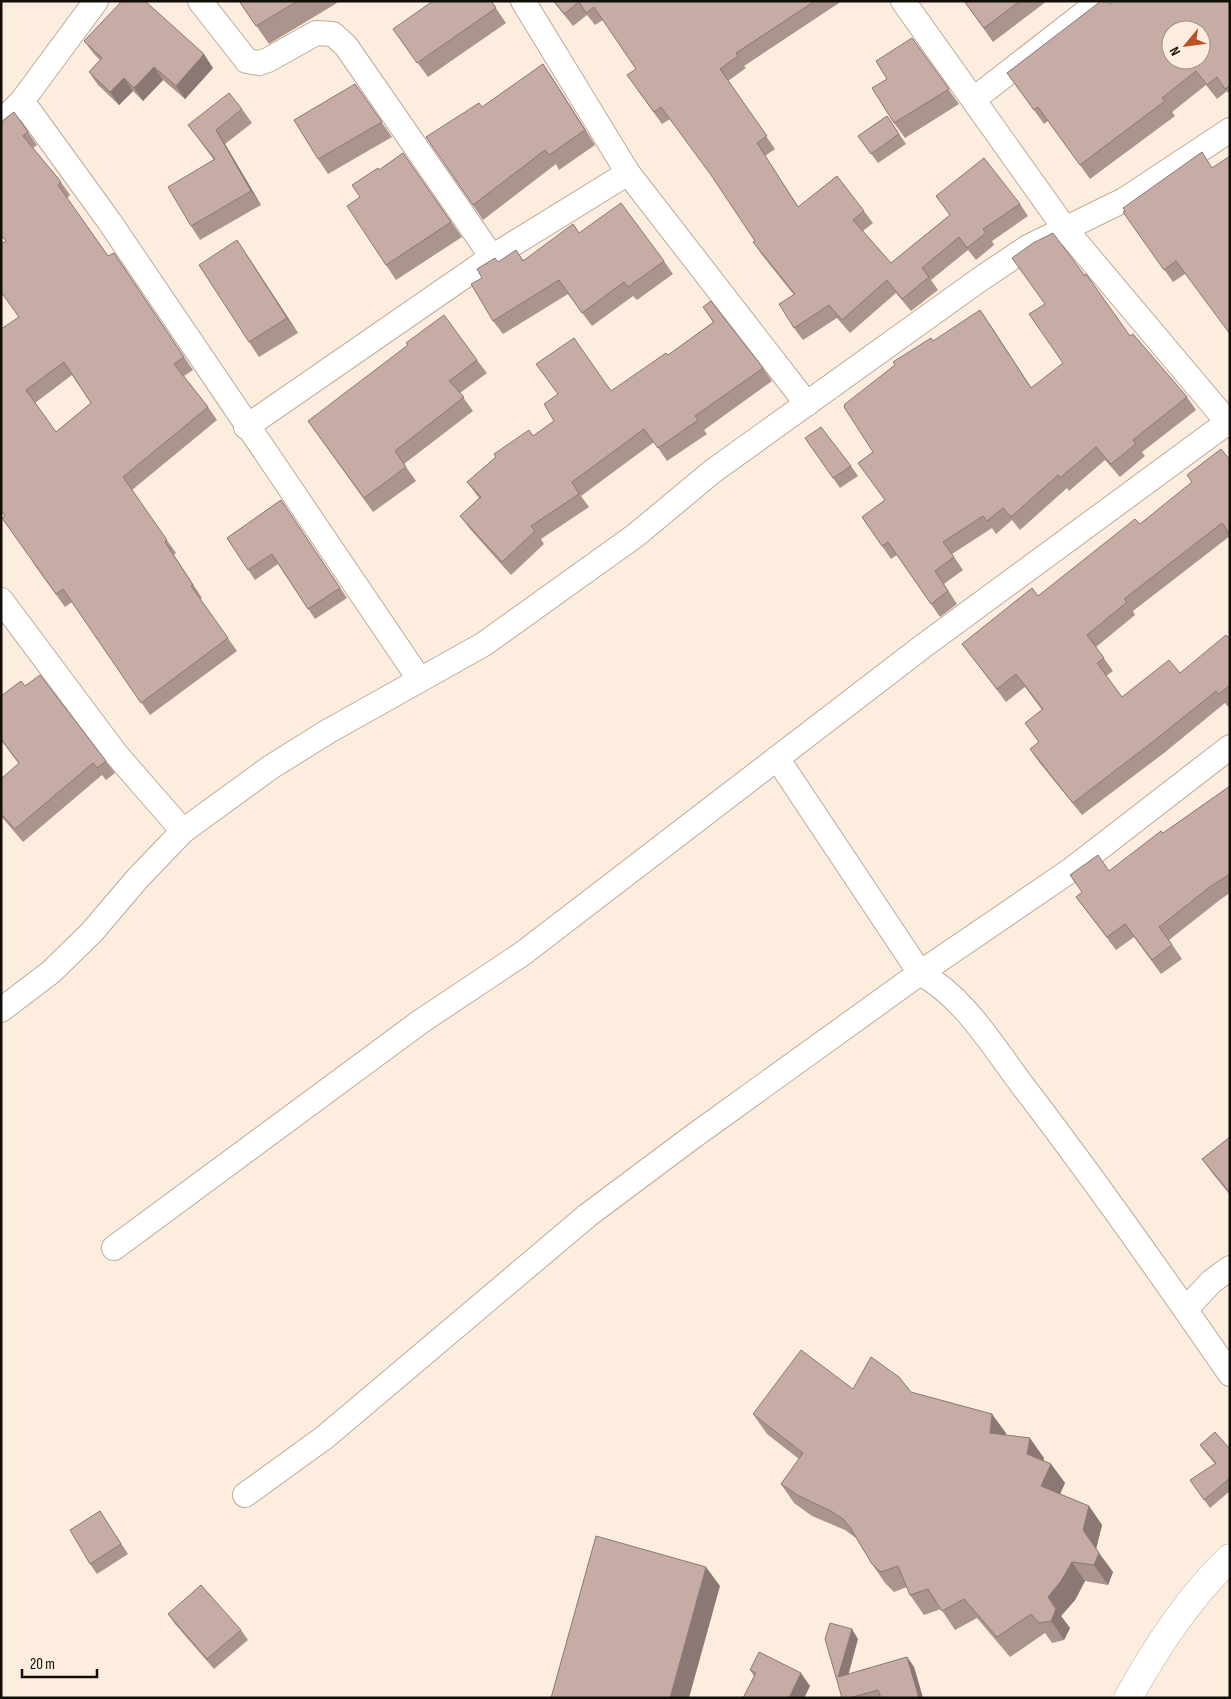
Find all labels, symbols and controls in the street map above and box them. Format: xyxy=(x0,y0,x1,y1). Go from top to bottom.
north arrow xyxy=(1161,20,1211,70)
text: N xyxy=(1166,44,1184,58)
scale bar xyxy=(22,1646,98,1678)
text: 20 m xyxy=(30,1655,55,1674)

